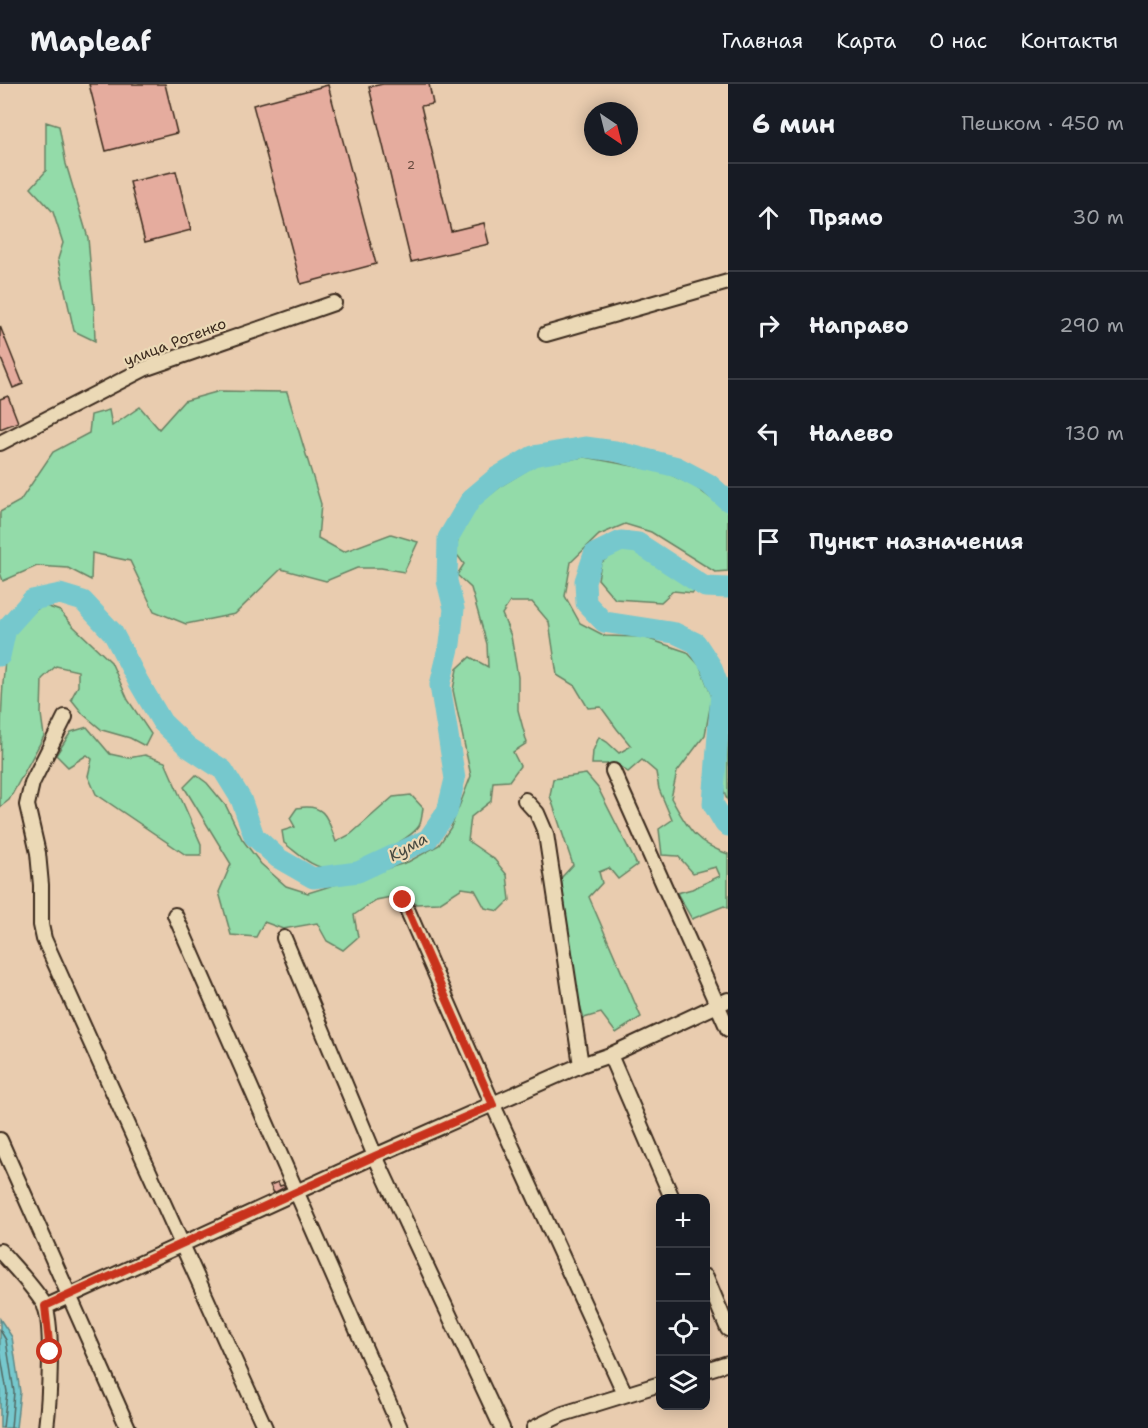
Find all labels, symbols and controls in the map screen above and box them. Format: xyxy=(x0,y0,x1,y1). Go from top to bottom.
text: Mapleaf xyxy=(30,22,151,60)
text: Главная xyxy=(722,27,803,55)
text: Карта xyxy=(836,27,896,55)
text: О нас xyxy=(929,27,987,55)
text: Контакты xyxy=(1020,27,1118,55)
north arrow xyxy=(584,102,638,156)
text: 6 мин xyxy=(752,106,835,141)
text: Пешком · 450 m xyxy=(961,110,1124,136)
house number: 2 xyxy=(407,157,415,173)
icon: ahead xyxy=(752,201,785,234)
text: Прямо xyxy=(809,203,883,232)
text: 30 m xyxy=(1072,204,1124,230)
icon: right xyxy=(752,309,785,342)
text: Направо xyxy=(809,311,909,340)
text: 290 m xyxy=(1059,312,1124,338)
street label: улица Ротенко xyxy=(121,313,229,371)
icon: left xyxy=(752,417,785,450)
text: Налево xyxy=(809,419,893,448)
text: 130 m xyxy=(1065,420,1124,446)
icon: arrive xyxy=(752,525,785,558)
text: Пункт назначения xyxy=(809,527,1023,556)
water label: Кума xyxy=(385,828,431,866)
route end xyxy=(389,886,415,912)
map controls xyxy=(656,1194,710,1410)
button: + xyxy=(656,1194,710,1248)
button: − xyxy=(656,1248,710,1302)
button: locate xyxy=(656,1302,710,1356)
route start xyxy=(36,1338,62,1364)
button: layers xyxy=(656,1356,710,1410)

